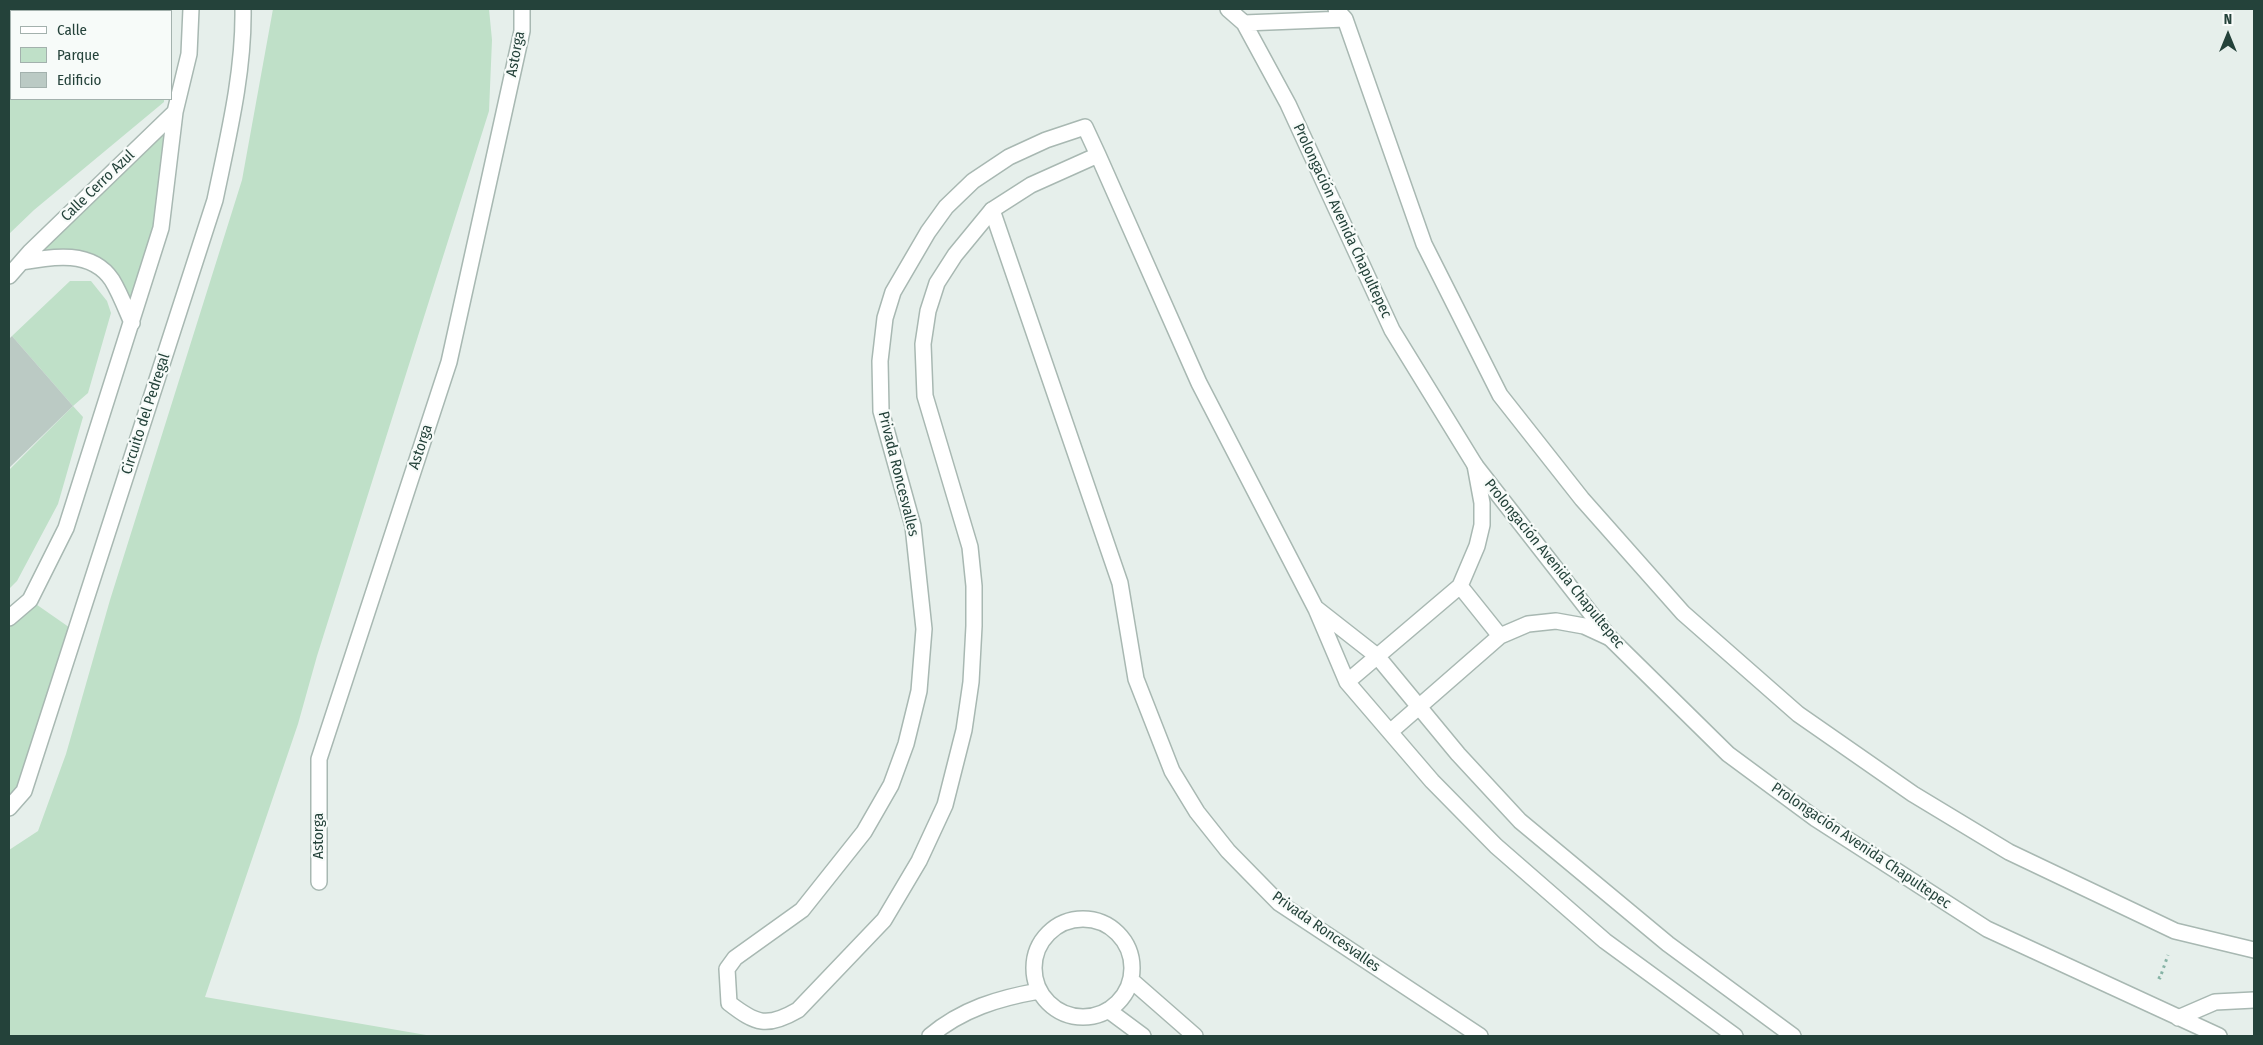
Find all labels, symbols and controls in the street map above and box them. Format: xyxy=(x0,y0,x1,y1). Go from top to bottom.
legend xyxy=(10,10,172,100)
north arrow xyxy=(2203,10,2253,60)
text: N xyxy=(2224,11,2232,28)
text: Calle xyxy=(57,21,87,39)
street label: Astorga xyxy=(503,30,529,78)
text: Parque xyxy=(57,46,100,64)
text: Edificio xyxy=(57,71,102,89)
street label: Prolongación Avenida Chapultepec xyxy=(1289,121,1395,321)
street label: Calle Cerro Azul xyxy=(58,146,138,226)
street label: Circuito del Pedregal xyxy=(118,351,174,477)
street label: Privada Roncesvalles xyxy=(874,410,922,538)
street label: Astorga xyxy=(405,422,437,472)
street label: Prolongación Avenida Chapultepec xyxy=(1480,476,1628,652)
street label: Prolongación Avenida Chapultepec xyxy=(1768,779,1954,913)
street label: Astorga xyxy=(310,813,328,859)
street label: Privada Roncesvalles xyxy=(1268,888,1384,976)

